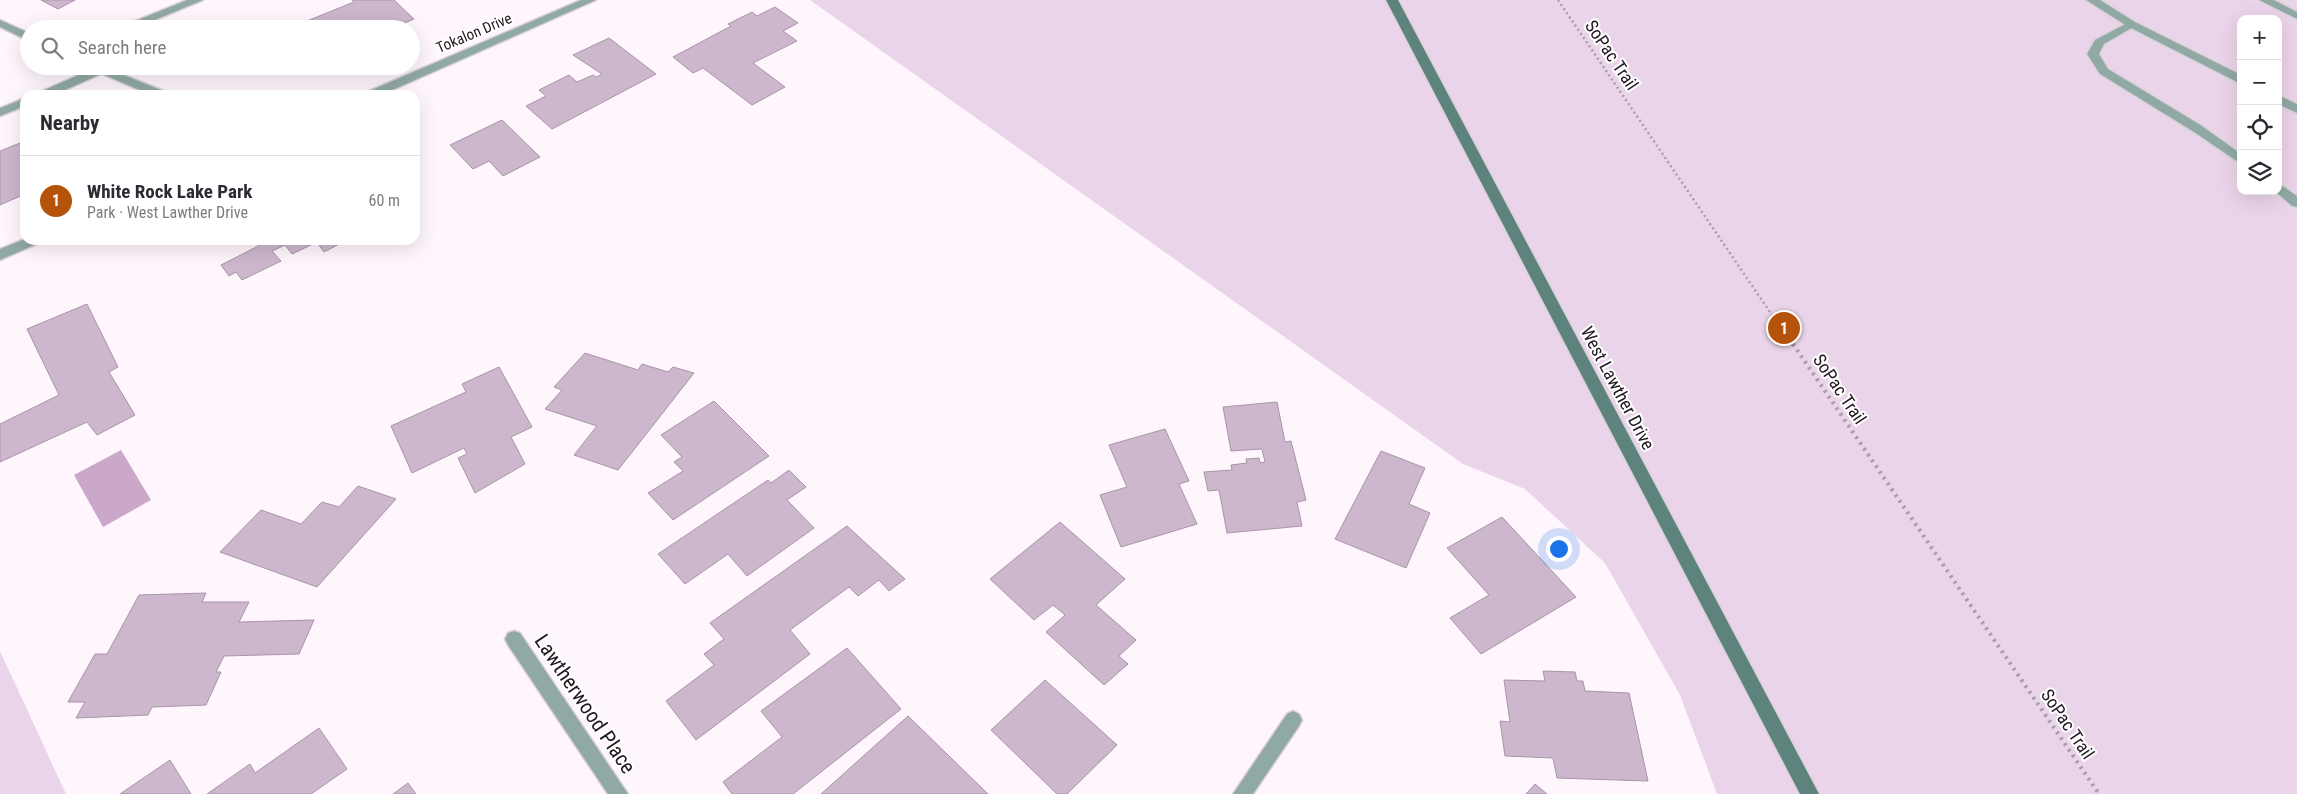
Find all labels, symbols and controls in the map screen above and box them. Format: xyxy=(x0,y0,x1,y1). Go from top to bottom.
street label: Tokalon Drive xyxy=(434,9,514,57)
map controls xyxy=(2237,15,2282,195)
button: + xyxy=(2237,15,2282,60)
street label: SoPac Trail xyxy=(1581,16,1643,94)
search box xyxy=(20,20,420,75)
icon: search xyxy=(38,34,66,62)
text: Search here xyxy=(78,36,166,59)
button: − xyxy=(2237,60,2282,105)
button: locate xyxy=(2237,105,2282,150)
text: Nearby xyxy=(40,111,99,135)
button: layers xyxy=(2237,150,2282,195)
text: White Rock Lake Park xyxy=(87,180,252,203)
text: 1 xyxy=(52,191,60,210)
text: 60 m xyxy=(368,191,400,210)
text: Park · West Lawther Drive xyxy=(87,203,248,222)
pin: 1 xyxy=(1768,309,1800,347)
street label: West Lawther Drive xyxy=(1577,323,1659,453)
street label: SoPac Trail xyxy=(1809,350,1871,428)
your location xyxy=(1546,536,1572,562)
street label: Lawtherwood Place xyxy=(530,630,640,778)
street label: SoPac Trail xyxy=(2037,685,2099,763)

